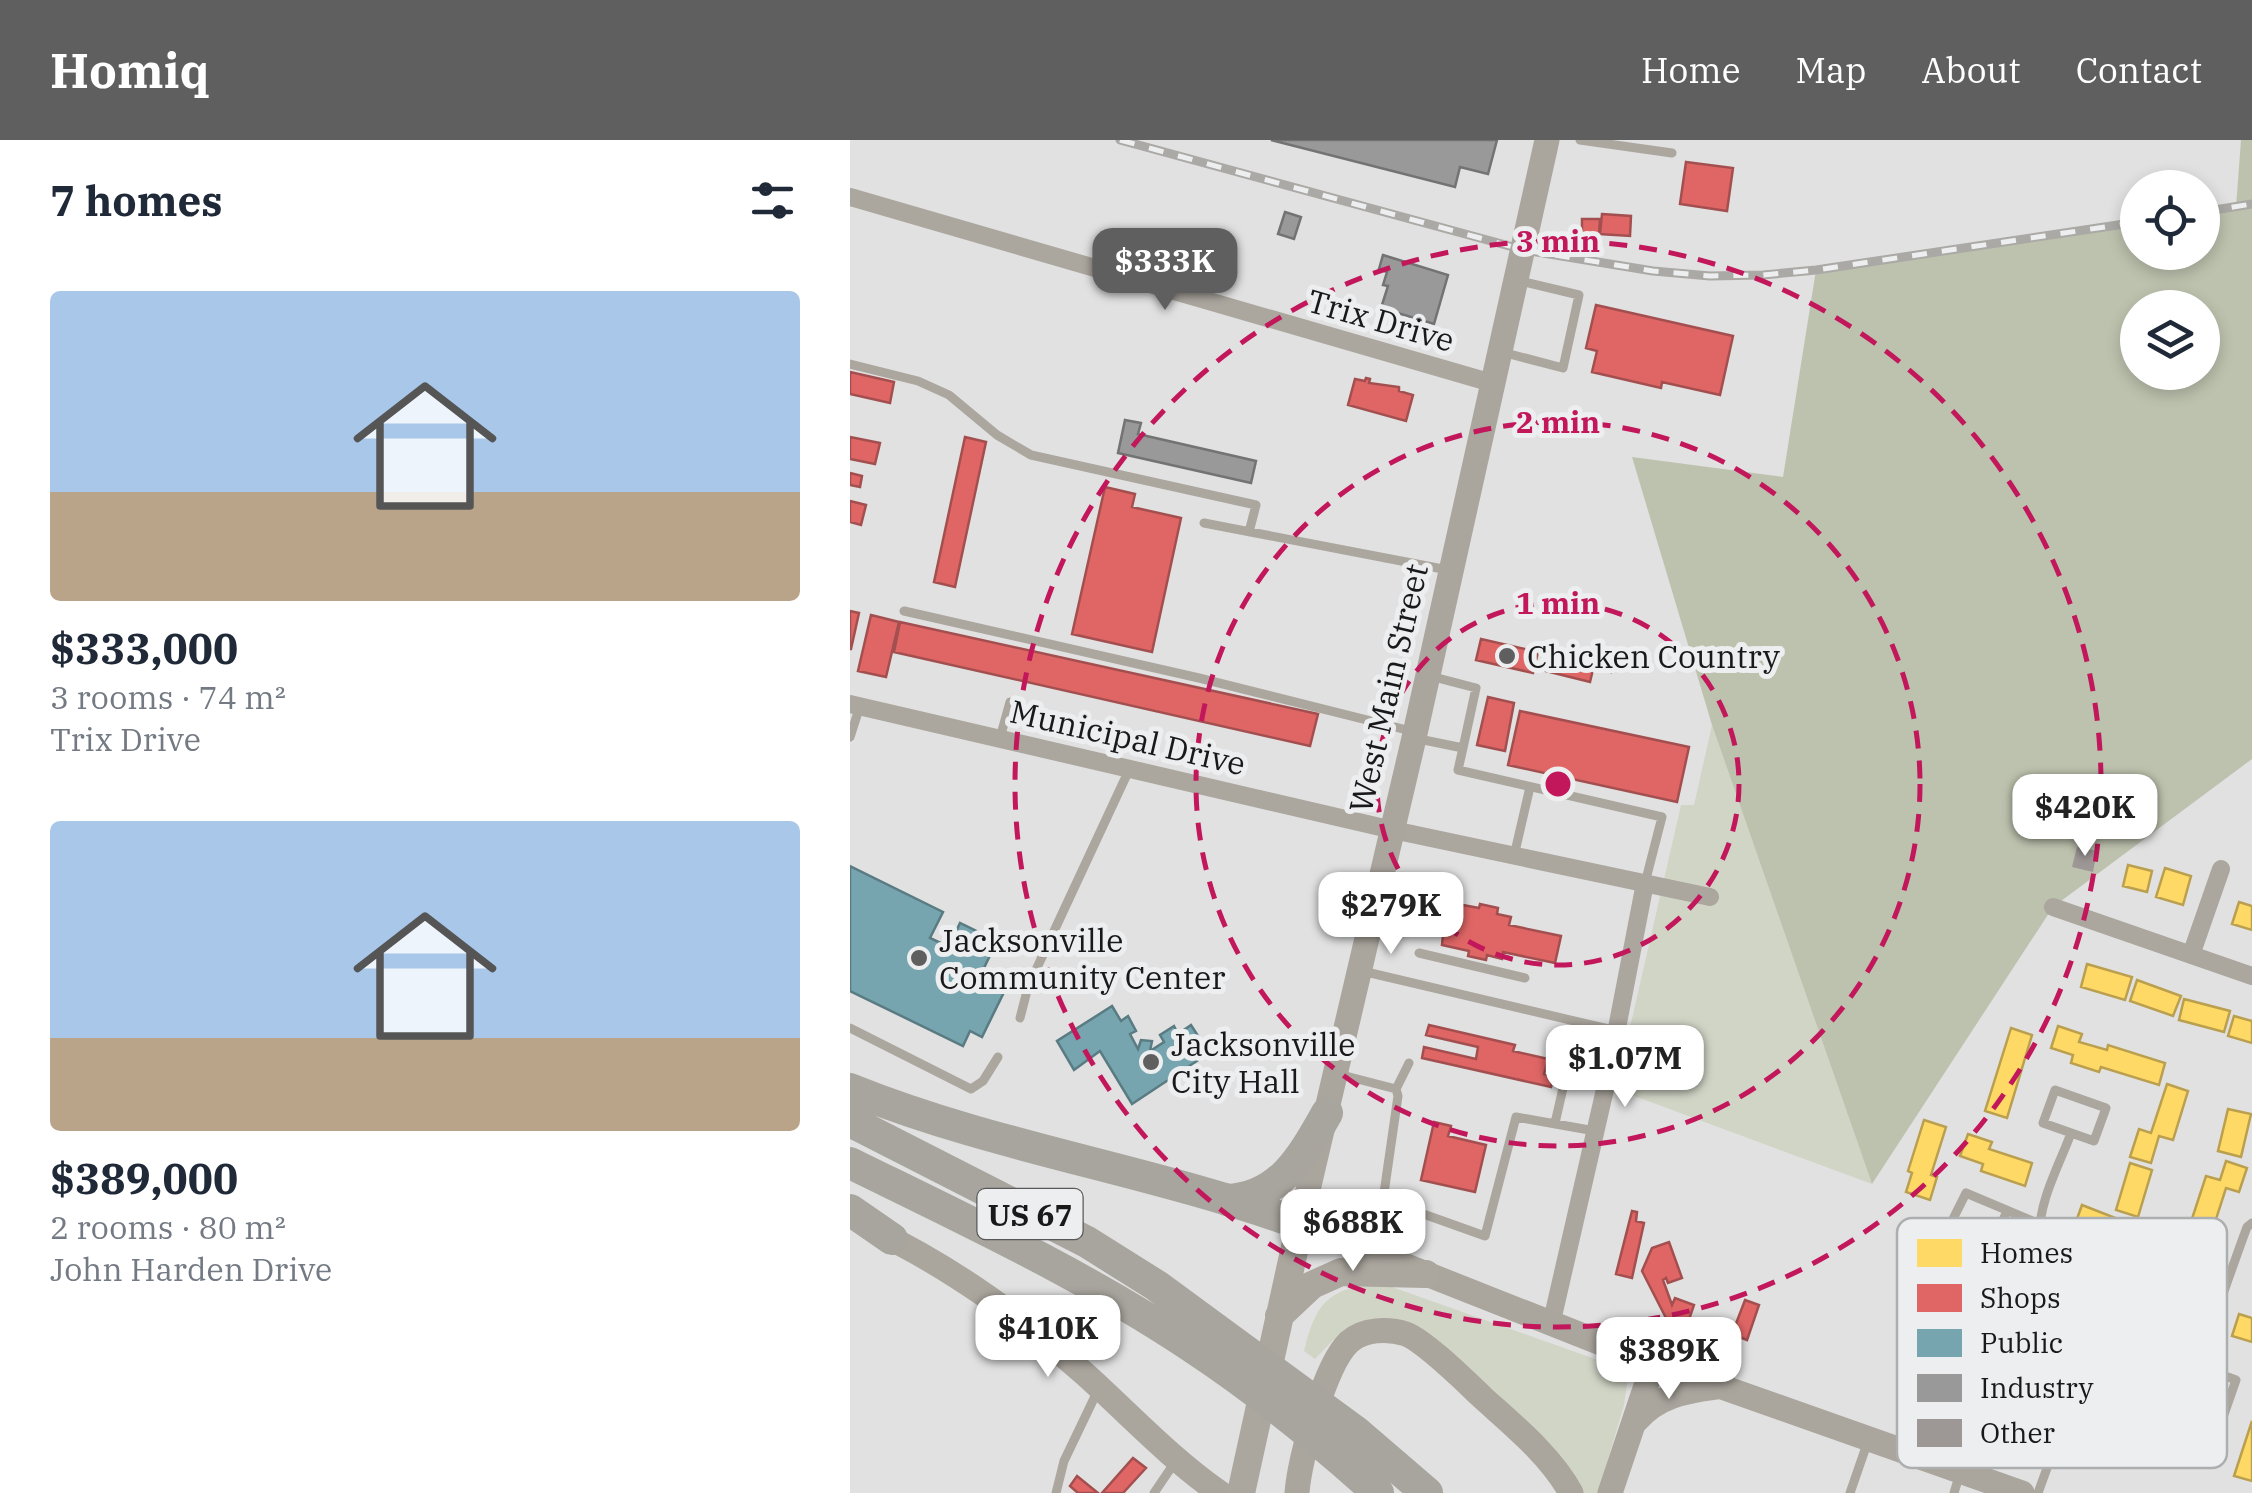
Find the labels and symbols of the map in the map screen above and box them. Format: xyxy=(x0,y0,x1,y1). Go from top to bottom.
text: 3 min xyxy=(1516,221,1600,260)
pin: $333K xyxy=(1095,228,1235,313)
street label: Trix Drive xyxy=(1303,279,1459,361)
text: 2 min xyxy=(1516,402,1600,441)
street label: West Main Street xyxy=(1339,560,1437,816)
text: 1 min xyxy=(1516,583,1600,622)
place label: Chicken Country xyxy=(1527,635,1781,677)
marker: Chicken Country xyxy=(1496,645,1518,667)
street label: Municipal Drive xyxy=(1006,690,1250,784)
centre of rings xyxy=(1540,766,1576,802)
pin: $420K xyxy=(2015,774,2155,859)
pin: $279K xyxy=(1321,872,1461,957)
place label: Jacksonville Community Center xyxy=(939,919,1225,998)
marker: Jacksonville Community Center xyxy=(908,947,930,969)
place label: Jacksonville City Hall xyxy=(1171,1023,1355,1102)
pin: $1.07M xyxy=(1544,1025,1706,1110)
marker: Jacksonville City Hall xyxy=(1140,1051,1162,1073)
road number: US 67 xyxy=(978,1189,1082,1239)
pin: $688K xyxy=(1283,1189,1423,1274)
legend xyxy=(1897,1218,2227,1468)
text: Homes xyxy=(1980,1234,2073,1271)
text: Shops xyxy=(1980,1279,2061,1316)
pin: $410K xyxy=(978,1295,1118,1380)
pin: $389K xyxy=(1599,1317,1739,1402)
text: Public xyxy=(1980,1324,2063,1361)
text: Industry xyxy=(1980,1369,2094,1406)
text: Other xyxy=(1980,1414,2055,1451)

